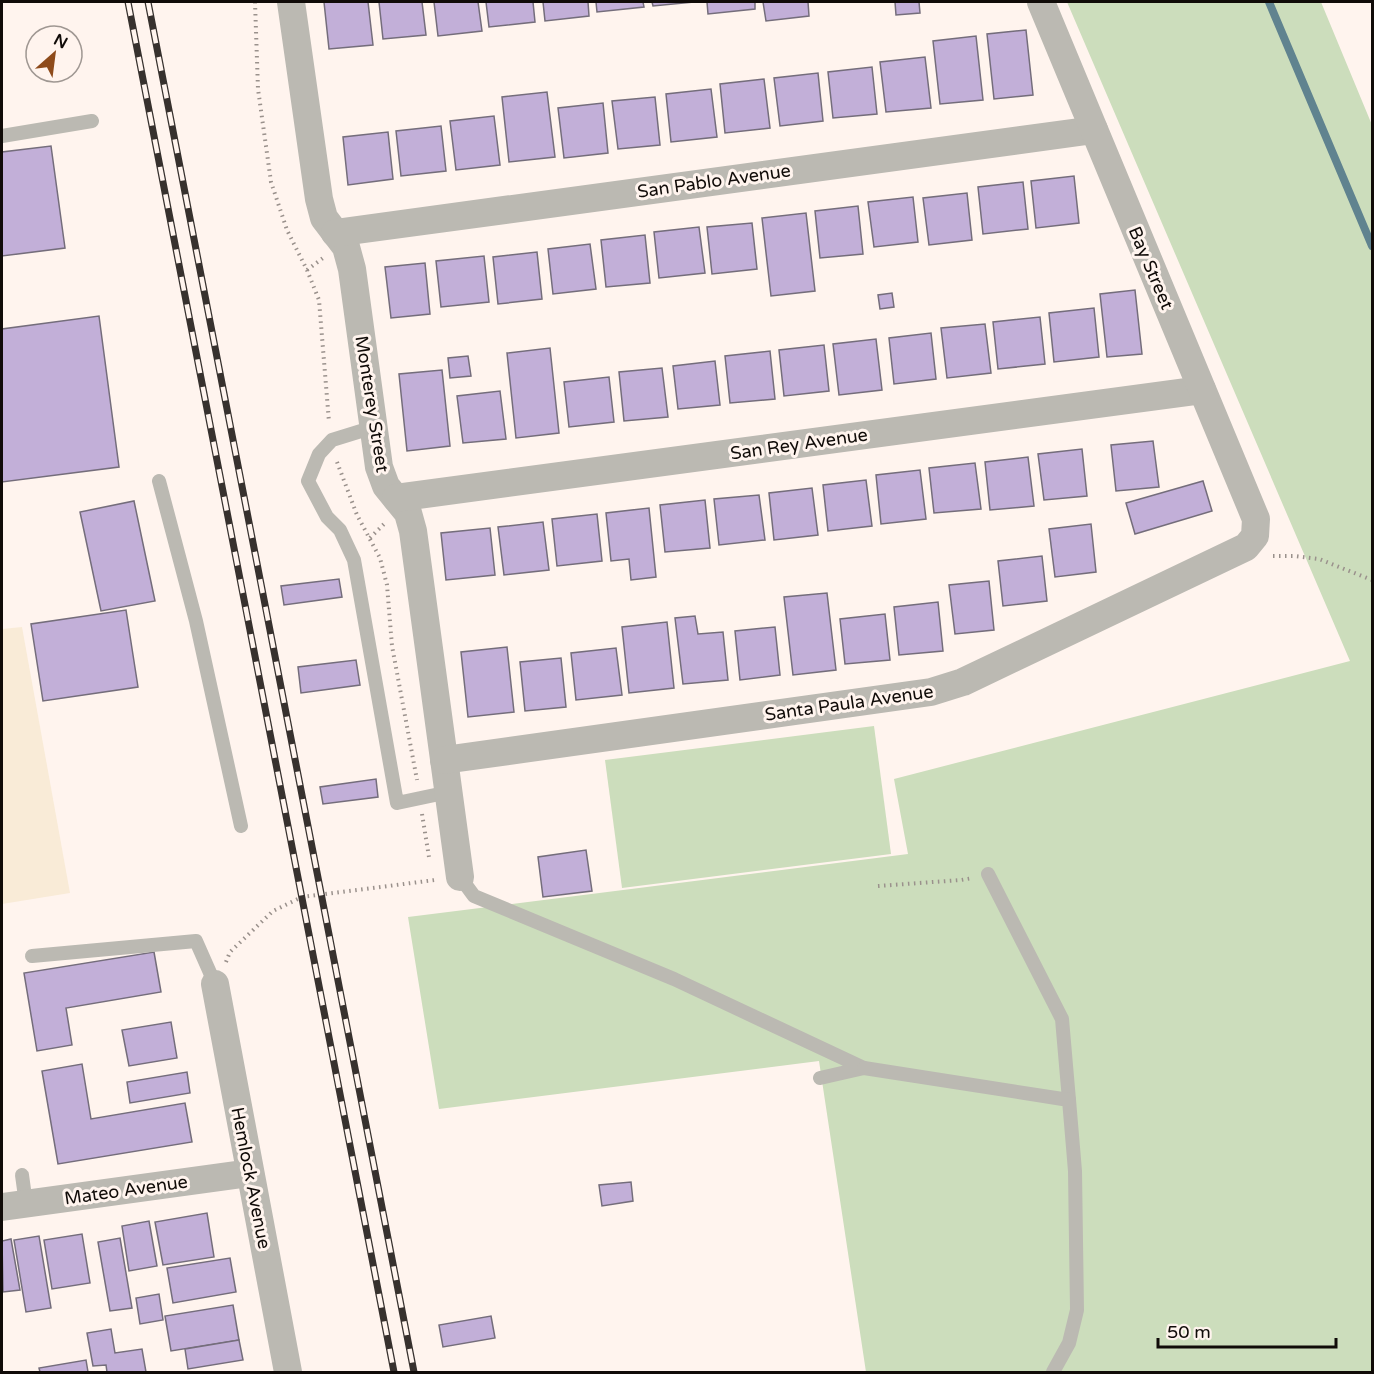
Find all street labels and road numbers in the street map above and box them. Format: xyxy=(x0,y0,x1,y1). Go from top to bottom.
street label: San Pablo Avenue xyxy=(636,159,792,203)
street label: Bay Street xyxy=(1124,223,1178,313)
street label: Monterey Street xyxy=(350,334,394,474)
street label: San Rey Avenue xyxy=(729,423,869,465)
street label: Santa Paula Avenue xyxy=(763,680,935,726)
street label: Hemlock Avenue xyxy=(226,1105,276,1251)
street label: Mateo Avenue xyxy=(63,1170,189,1210)

